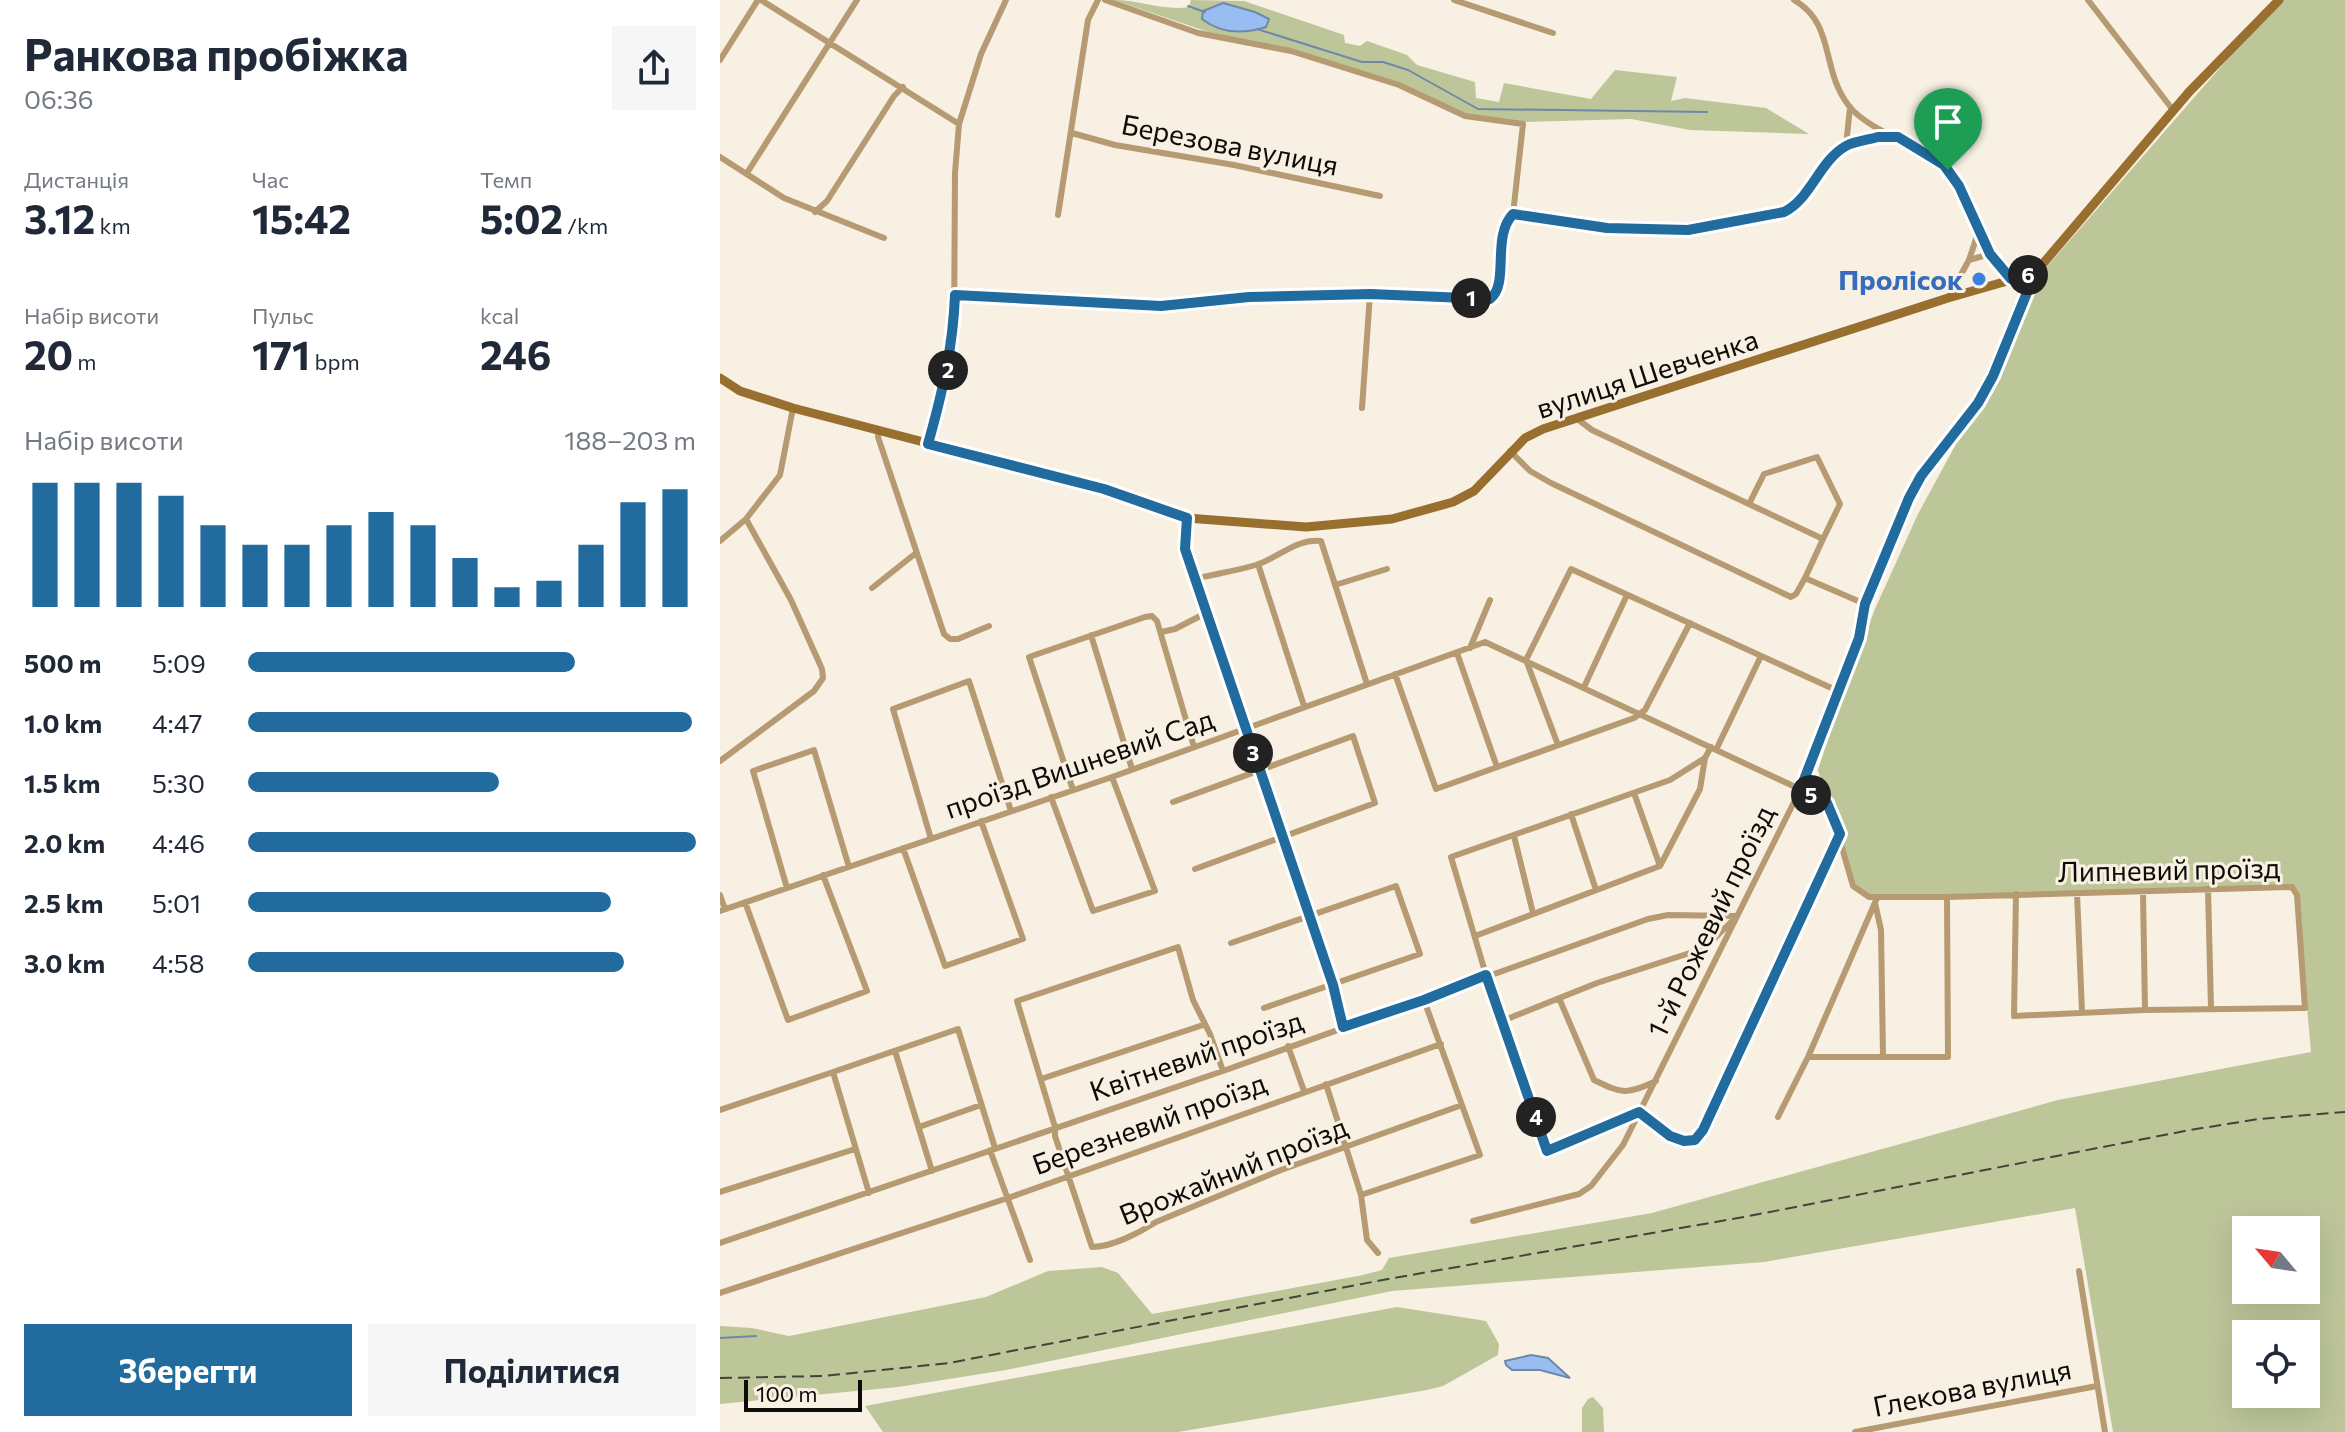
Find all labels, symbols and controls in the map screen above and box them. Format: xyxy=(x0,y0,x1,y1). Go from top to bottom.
text: Ранкова пробіжка xyxy=(24,26,408,80)
button: share xyxy=(612,26,696,110)
text: 06:36 xyxy=(24,83,94,114)
pin xyxy=(1914,88,1982,170)
icon: arrive xyxy=(1926,100,1970,144)
street label: Березова вулиця xyxy=(1119,106,1341,182)
text: Дистанція xyxy=(24,166,129,193)
text: Час xyxy=(252,166,289,193)
text: Темп xyxy=(480,166,532,193)
text: 3.12 xyxy=(24,193,95,242)
text: 15:42 xyxy=(252,193,351,242)
text: 5:02 xyxy=(480,193,563,242)
text: km xyxy=(95,212,131,239)
text: /km xyxy=(563,212,608,239)
pin: 6 xyxy=(2008,255,2048,295)
text: 6 xyxy=(2021,261,2035,288)
place label: Пролісок xyxy=(1838,262,1963,296)
marker: Пролісок xyxy=(1970,270,1988,288)
pin: 1 xyxy=(1451,278,1491,318)
text: 1 xyxy=(1466,284,1476,311)
text: Набір висоти xyxy=(24,302,159,329)
text: Пульс xyxy=(252,302,314,329)
text: kcal xyxy=(480,302,519,329)
street label: вулиця Шевченка xyxy=(1532,321,1762,425)
text: 20 xyxy=(24,329,73,378)
text: 171 xyxy=(252,329,310,378)
text: 246 xyxy=(480,329,551,378)
text: m xyxy=(73,348,97,375)
text: bpm xyxy=(310,348,360,375)
pin: 2 xyxy=(928,350,968,390)
text: 2 xyxy=(942,356,954,383)
text: Набір висоти xyxy=(24,424,184,455)
text: 188–203 m xyxy=(564,424,696,455)
text: 500 m xyxy=(24,647,101,678)
text: 5:09 xyxy=(152,647,206,678)
street label: проїзд Вишневий Сад xyxy=(940,701,1218,825)
text: 1.0 km xyxy=(24,707,102,738)
text: 4:47 xyxy=(152,707,203,738)
pin: 3 xyxy=(1233,733,1273,773)
text: 3 xyxy=(1247,739,1259,766)
text: 1.5 km xyxy=(24,767,100,798)
text: 5:30 xyxy=(152,767,205,798)
pin: 5 xyxy=(1791,775,1831,815)
text: 5 xyxy=(1805,781,1817,808)
street label: 1-й Рожевий проїзд xyxy=(1639,800,1781,1042)
text: 2.0 km xyxy=(24,827,105,858)
text: 4:46 xyxy=(152,827,205,858)
street label: Липневий проїзд xyxy=(2058,850,2280,888)
text: 2.5 km xyxy=(24,887,103,918)
text: 5:01 xyxy=(152,887,201,918)
text: 3.0 km xyxy=(24,947,105,978)
text: 4:58 xyxy=(152,947,204,978)
street label: Квітневий проїзд xyxy=(1085,1003,1307,1107)
street label: Березневий проїзд xyxy=(1027,1065,1271,1181)
pin: 4 xyxy=(1516,1097,1556,1137)
text: 4 xyxy=(1529,1103,1543,1130)
street label: Врожайний проїзд xyxy=(1114,1109,1352,1231)
north arrow xyxy=(2232,1216,2320,1304)
map controls xyxy=(2232,1216,2320,1408)
button: locate xyxy=(2232,1320,2320,1408)
button: Зберегти xyxy=(24,1324,352,1416)
button: Поділитися xyxy=(368,1324,696,1416)
street label: Глекова вулиця xyxy=(1870,1351,2074,1423)
scale bar xyxy=(744,1376,862,1412)
text: 100 m xyxy=(756,1380,818,1407)

